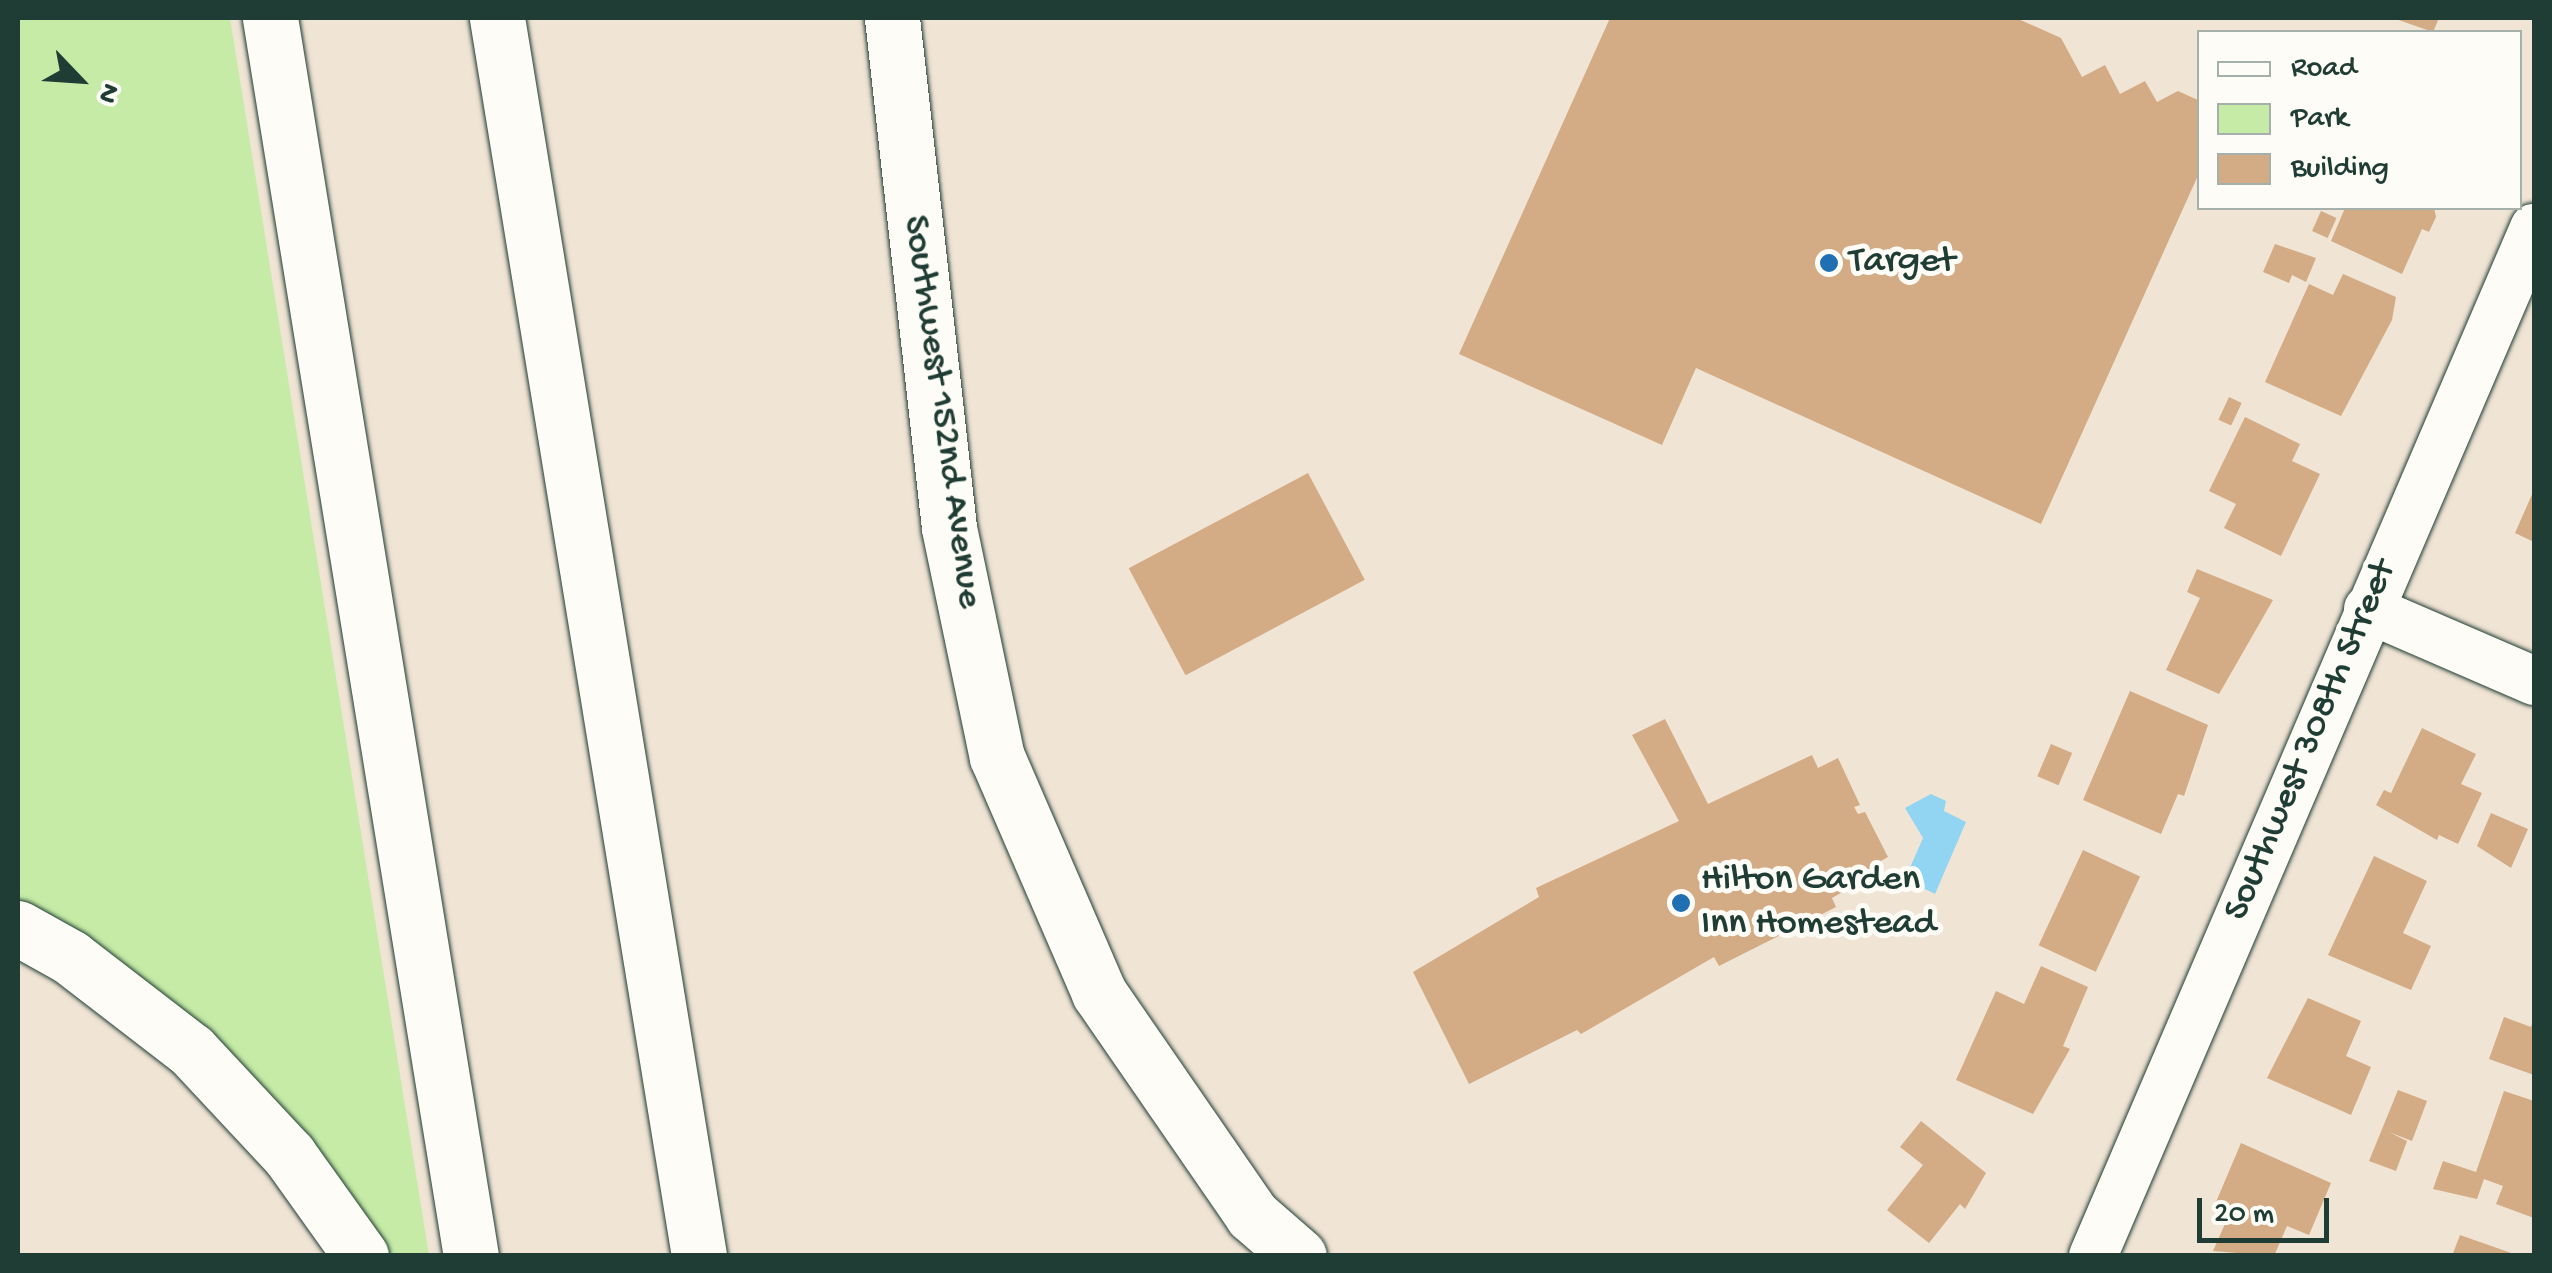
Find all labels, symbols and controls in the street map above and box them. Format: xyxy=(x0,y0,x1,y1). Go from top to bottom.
north arrow xyxy=(30,30,130,130)
legend xyxy=(2197,30,2522,210)
text: Road xyxy=(2291,52,2357,87)
text: N xyxy=(89,78,126,108)
text: Park xyxy=(2291,102,2348,137)
text: Building xyxy=(2291,152,2389,187)
street label: Southwest 152nd Avenue xyxy=(891,213,991,611)
place label: Target xyxy=(1849,240,1955,286)
marker: Target xyxy=(1818,252,1840,274)
street label: Southwest 308th Street xyxy=(2215,554,2409,928)
place label: Hilton Garden Inn Homestead xyxy=(1701,858,1936,948)
marker: Hilton Garden Inn Homestead xyxy=(1670,892,1692,914)
scale bar xyxy=(2202,1178,2334,1240)
text: 20 m xyxy=(2214,1198,2274,1233)

